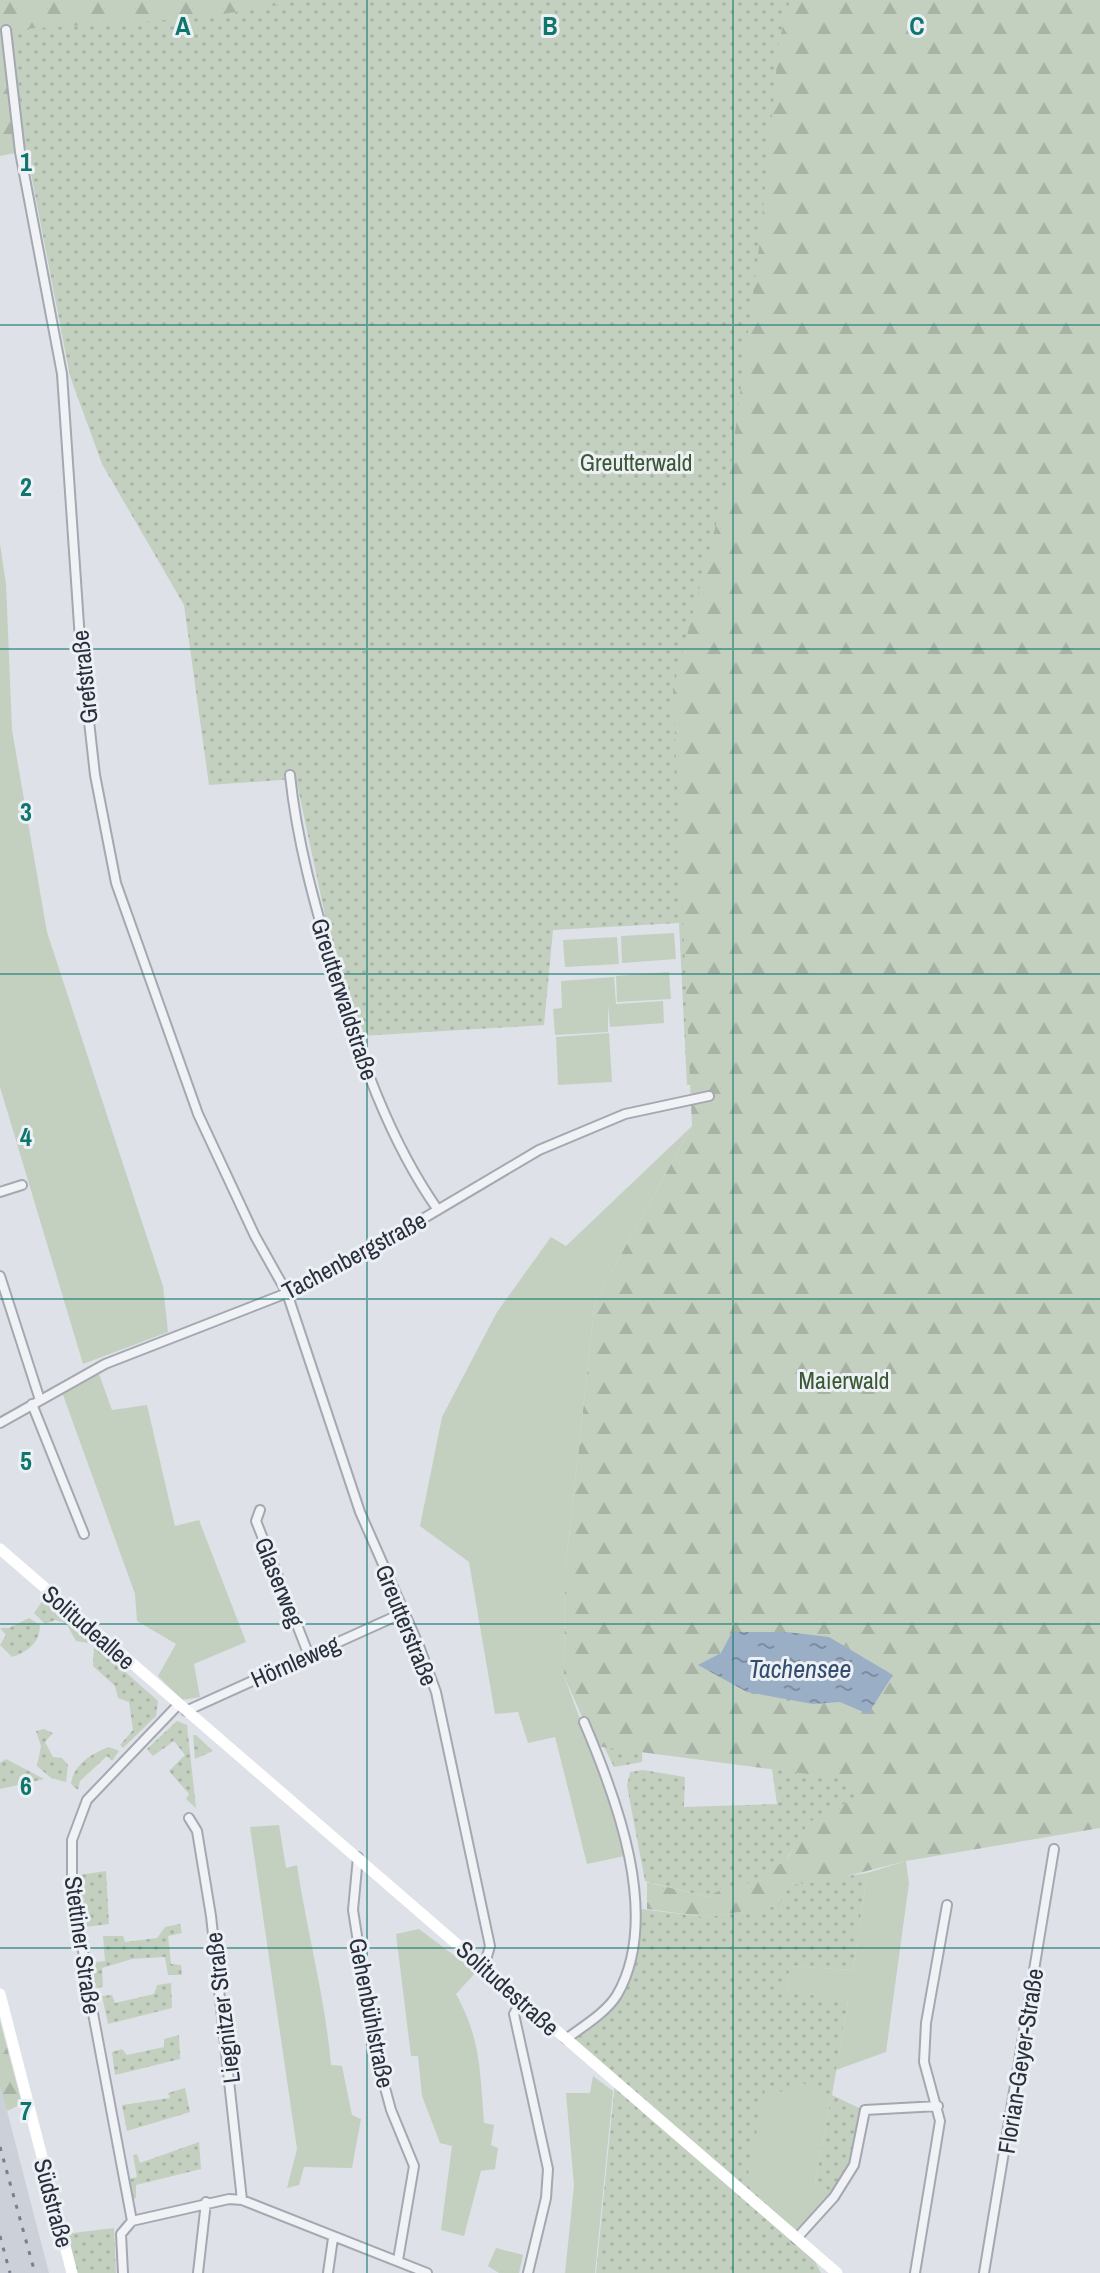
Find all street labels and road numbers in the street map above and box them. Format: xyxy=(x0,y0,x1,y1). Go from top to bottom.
street label: Grefstraße xyxy=(63,629,105,725)
street label: Greutterwaldstraße xyxy=(304,914,386,1084)
street label: Tachenbergstraße xyxy=(276,1204,432,1306)
street label: Glaserweg xyxy=(248,1532,312,1632)
street label: Greutterstraße xyxy=(368,1560,446,1690)
street label: Solitudeallee xyxy=(36,1578,142,1676)
street label: Hörnleweg xyxy=(246,1627,345,1695)
street label: Stettiner Straße xyxy=(57,1874,109,2016)
street label: Liegnitzer Straße xyxy=(197,1931,247,2085)
street label: Solitudestraße xyxy=(450,1933,566,2043)
street label: Gehenbühlstraße xyxy=(342,1935,402,2091)
street label: Florian-Geyer-Straße xyxy=(990,1966,1050,2156)
street label: Südstraße xyxy=(27,2155,81,2251)

